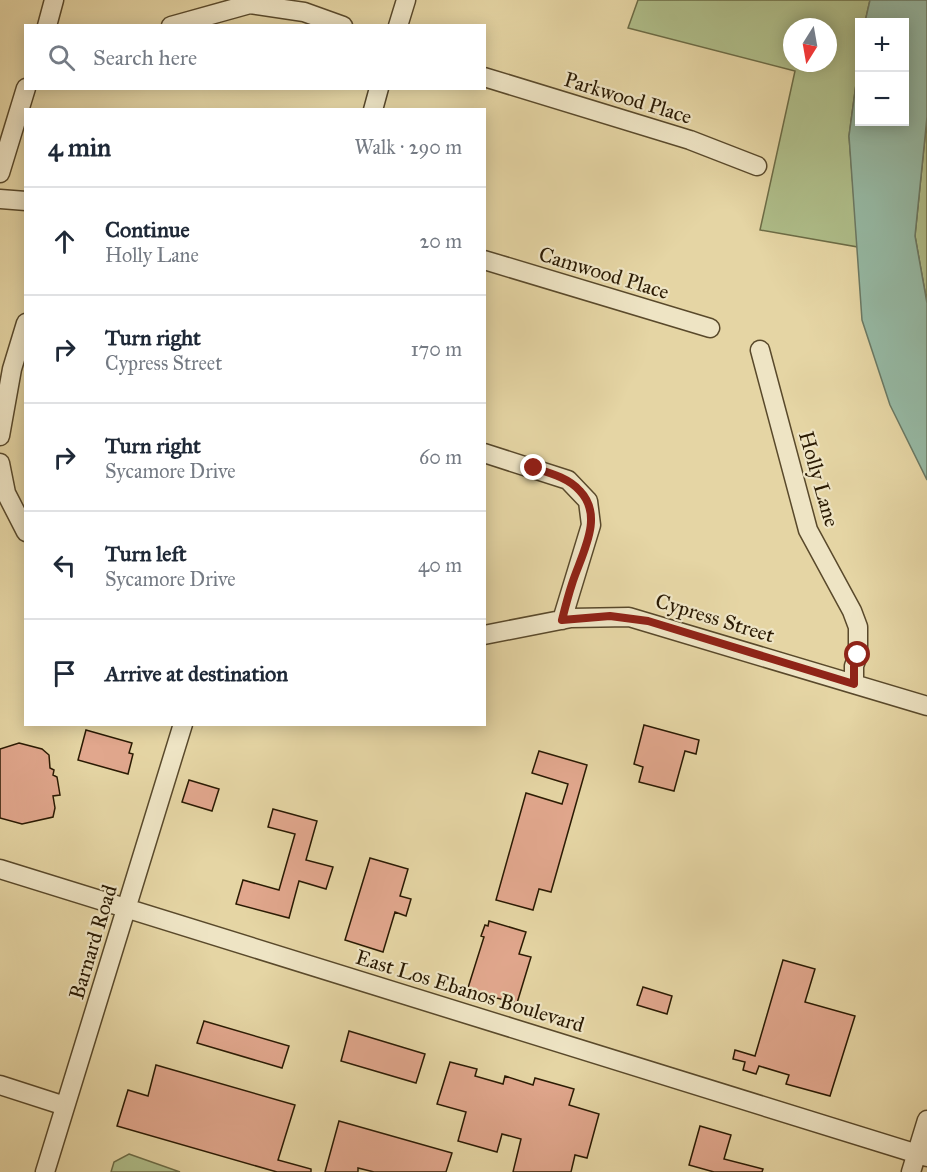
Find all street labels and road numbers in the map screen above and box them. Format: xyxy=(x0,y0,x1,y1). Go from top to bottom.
street label: Parkwood Place xyxy=(561,66,695,130)
street label: Camwood Place xyxy=(536,241,673,305)
street label: Holly Lane xyxy=(793,428,845,530)
street label: Cypress Street xyxy=(652,588,778,649)
street label: Barnard Road xyxy=(63,881,123,1002)
street label: East Los Ebanos Boulevard xyxy=(353,944,588,1038)

